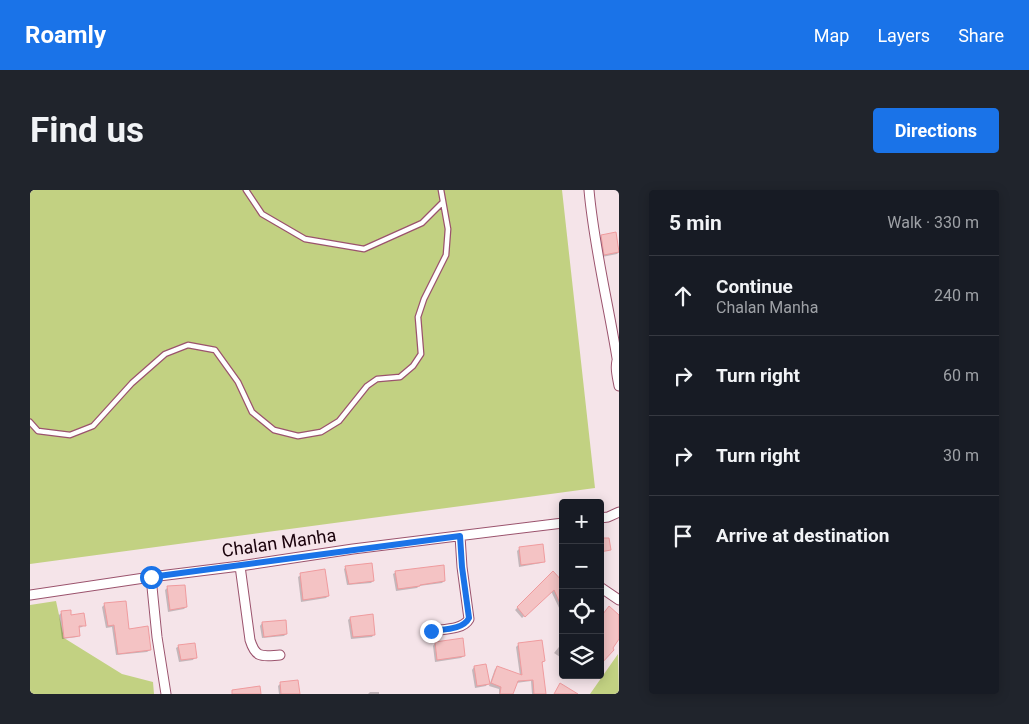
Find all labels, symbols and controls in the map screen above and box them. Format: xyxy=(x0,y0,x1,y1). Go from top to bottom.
text: Roamly xyxy=(25,21,106,49)
text: Map xyxy=(814,25,849,46)
text: Layers xyxy=(877,25,930,46)
text: Share xyxy=(958,25,1004,46)
button: Directions xyxy=(873,108,999,153)
text: Find us xyxy=(30,110,144,151)
text: 5 min xyxy=(669,211,722,235)
text: Walk · 330 m xyxy=(887,213,979,232)
text: Continue xyxy=(716,275,793,298)
icon: ahead xyxy=(669,282,697,310)
text: 240 m xyxy=(934,286,979,305)
text: Chalan Manha xyxy=(716,298,818,317)
icon: right xyxy=(669,362,697,390)
text: Turn right xyxy=(716,364,800,387)
text: 60 m xyxy=(943,366,979,385)
icon: right xyxy=(669,442,697,470)
text: Turn right xyxy=(716,444,800,467)
text: 30 m xyxy=(943,446,979,465)
map controls xyxy=(559,499,604,679)
button: + xyxy=(559,499,604,544)
icon: arrive xyxy=(669,522,697,550)
street label: Chalan Manha xyxy=(220,524,337,561)
text: Arrive at destination xyxy=(716,524,889,547)
button: − xyxy=(559,544,604,589)
route start xyxy=(140,566,163,589)
button: locate xyxy=(559,589,604,634)
route end xyxy=(420,620,443,643)
button: layers xyxy=(559,634,604,679)

